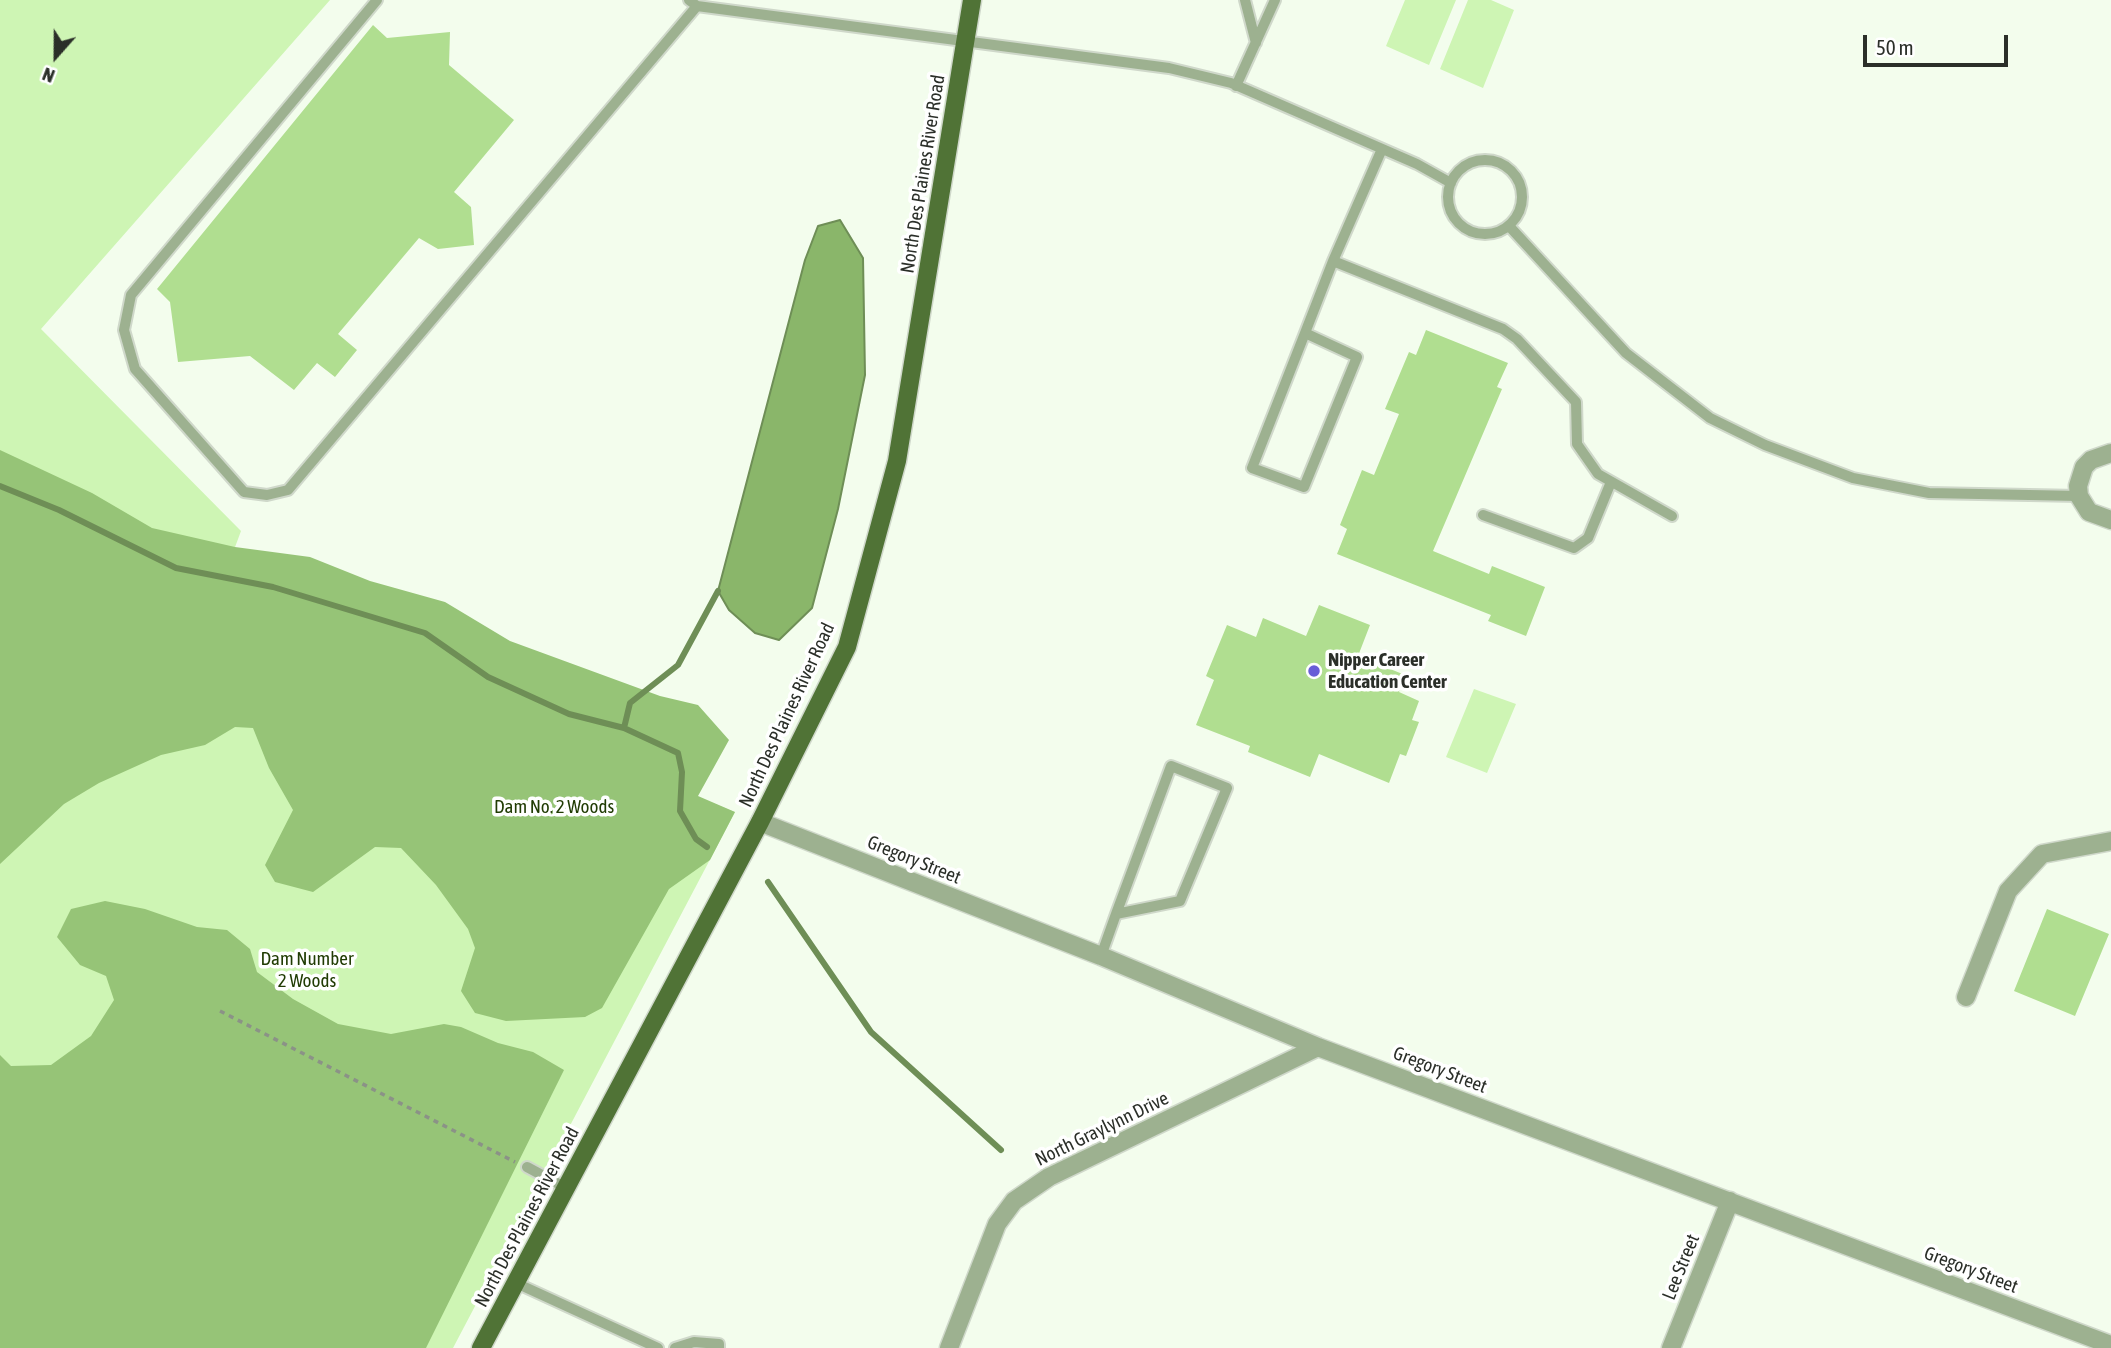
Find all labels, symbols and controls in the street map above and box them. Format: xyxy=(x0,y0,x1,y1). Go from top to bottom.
north arrow xyxy=(21,21,91,91)
scale bar xyxy=(1866,21,2011,65)
text: 50 m xyxy=(1876,35,1914,59)
text: N xyxy=(39,63,58,88)
street label: North Des Plaines River Road xyxy=(896,73,950,275)
street label: North Des Plaines River Road xyxy=(734,619,840,811)
place label: Nipper Career Education Center xyxy=(1328,649,1447,693)
marker: Nipper Career Education Center xyxy=(1306,663,1322,679)
park label: Dam No. 2 Woods xyxy=(494,796,614,818)
street label: Gregory Street xyxy=(864,831,964,889)
park label: Dam Number 2 Woods xyxy=(260,948,354,992)
street label: Gregory Street xyxy=(1390,1042,1490,1098)
street label: North Graylynn Drive xyxy=(1032,1087,1172,1171)
street label: North Des Plaines River Road xyxy=(470,1123,584,1311)
street label: Lee Street xyxy=(1658,1231,1704,1303)
street label: Gregory Street xyxy=(1921,1242,2021,1298)

